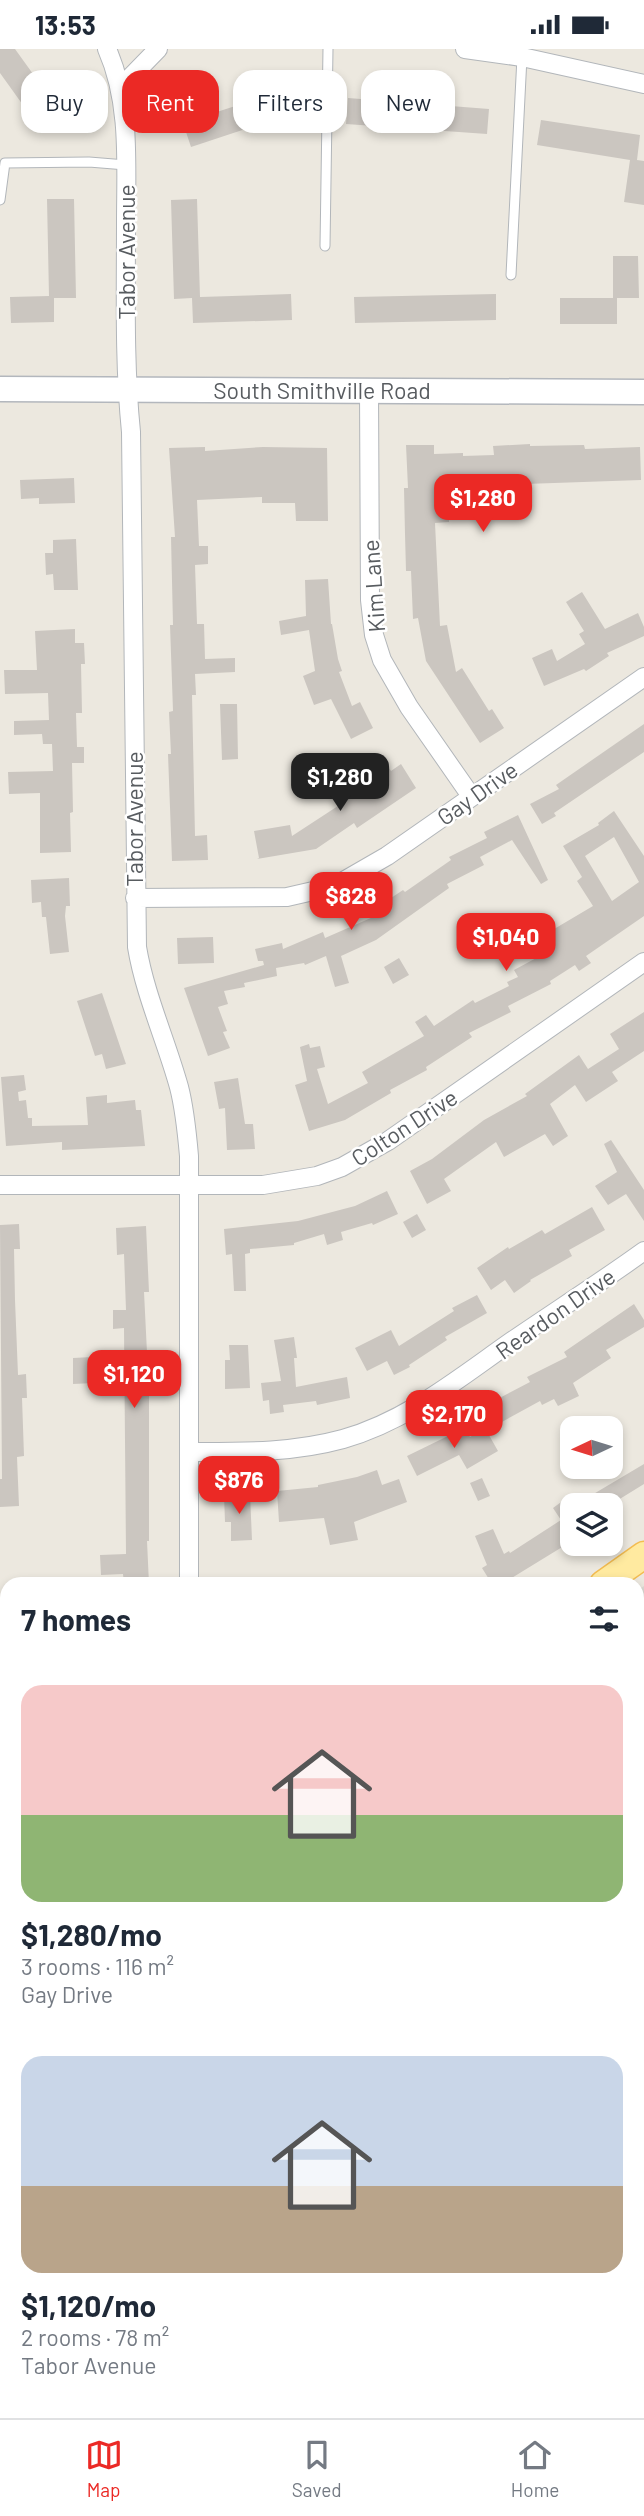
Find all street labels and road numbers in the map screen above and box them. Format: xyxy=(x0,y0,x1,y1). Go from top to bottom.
street label: Tabor Avenue xyxy=(112,184,140,320)
street label: South Smithville Road xyxy=(213,376,431,404)
street label: Kim Lane xyxy=(356,539,390,633)
street label: Tabor Avenue xyxy=(120,751,148,887)
street label: Gay Drive xyxy=(431,755,523,831)
street label: Colton Drive xyxy=(346,1082,462,1172)
street label: Reardon Drive xyxy=(490,1262,620,1364)

